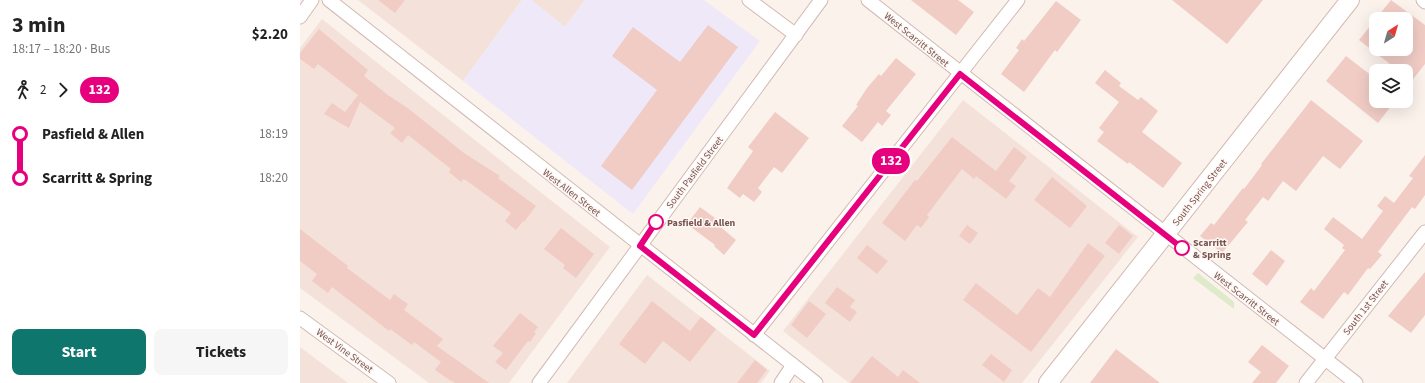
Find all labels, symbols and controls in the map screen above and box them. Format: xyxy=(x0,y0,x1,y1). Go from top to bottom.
text: 3 min xyxy=(12,9,66,41)
street label: West Scarritt Street xyxy=(881,9,952,71)
north arrow xyxy=(1369,12,1413,56)
map controls xyxy=(1369,12,1413,108)
text: $2.20 xyxy=(252,24,288,45)
text: 18:17 – 18:20 · Bus xyxy=(12,40,110,58)
button: layers xyxy=(1369,64,1413,108)
icon: walk xyxy=(12,79,34,101)
icon: forward xyxy=(52,79,74,101)
text: 132 xyxy=(88,80,111,100)
text: 2 xyxy=(40,81,46,99)
text: Pasfield & Allen xyxy=(42,124,144,145)
text: 18:19 xyxy=(259,125,288,143)
street label: South Pasfield Street xyxy=(663,133,727,212)
line badge: 132 xyxy=(868,148,914,174)
text: 132 xyxy=(880,151,902,171)
street label: South Spring Street xyxy=(1169,156,1231,229)
street label: West Allen Street xyxy=(539,166,604,220)
text: Scarritt & Spring xyxy=(42,168,152,189)
text: 18:20 xyxy=(259,169,288,187)
marker: Pasfield & Allen xyxy=(648,214,664,230)
place label: Pasfield & Allen xyxy=(667,216,736,230)
place label: Scarritt & Spring xyxy=(1193,236,1231,262)
marker: Scarritt & Spring xyxy=(1174,240,1190,256)
street label: West Scarritt Street xyxy=(1211,269,1283,329)
street label: South 1st Street xyxy=(1340,277,1392,338)
street label: West Vine Street xyxy=(313,325,376,377)
button: Start xyxy=(12,329,146,375)
button: Tickets xyxy=(154,329,288,375)

